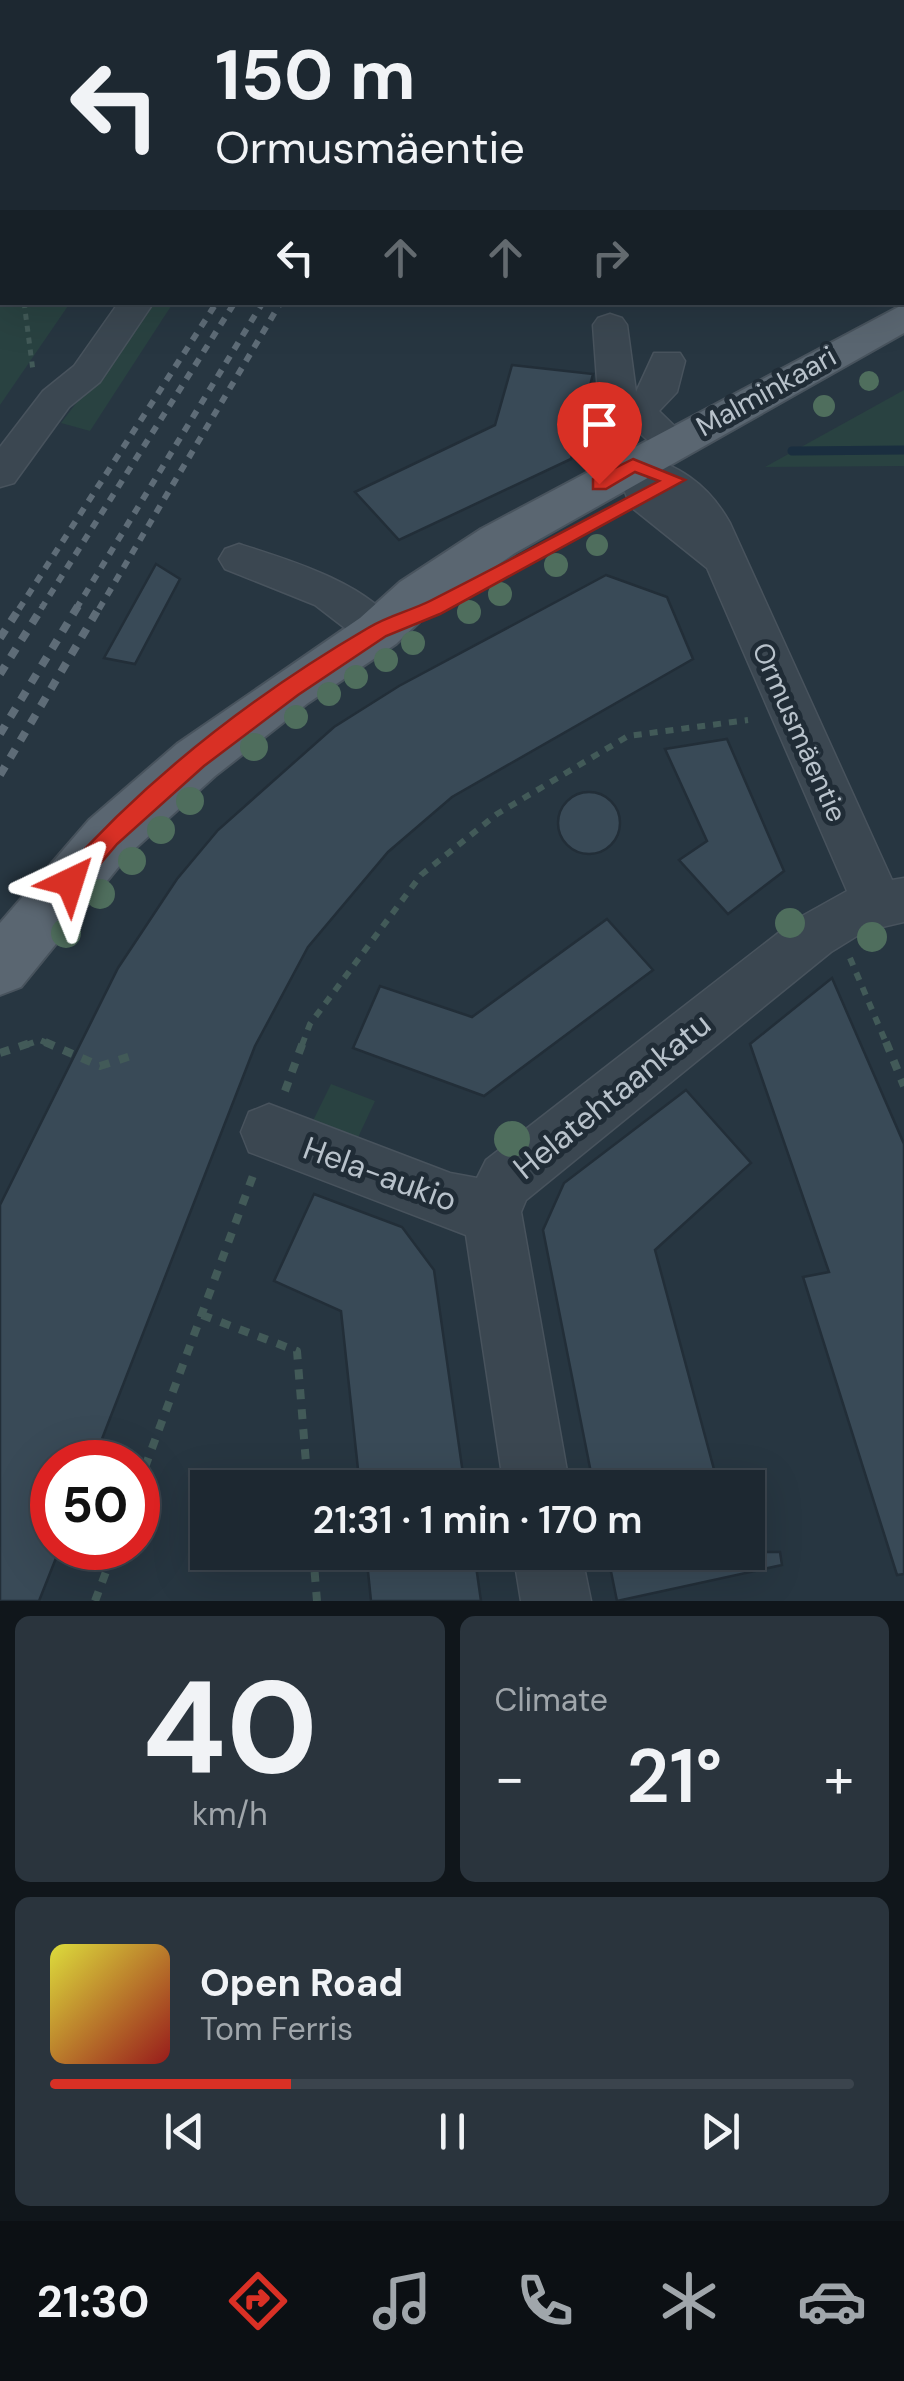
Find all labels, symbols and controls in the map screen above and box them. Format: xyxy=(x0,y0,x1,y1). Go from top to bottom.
text: 150 m xyxy=(215,30,416,121)
icon: left xyxy=(50,40,180,170)
text: Ormusmäentie xyxy=(215,118,525,177)
icon: left xyxy=(268,230,323,285)
icon: ahead xyxy=(373,230,428,285)
icon: ahead xyxy=(478,230,533,285)
icon: right xyxy=(583,230,638,285)
street label: Malminkaari xyxy=(690,338,843,445)
pin xyxy=(557,382,642,485)
icon: arrive xyxy=(572,397,627,452)
street label: Ormusmäentie xyxy=(743,637,856,828)
position arrow xyxy=(18,830,122,934)
street label: Helatehtaankatu xyxy=(505,1003,719,1189)
street label: Hela-aukio xyxy=(297,1127,463,1221)
speed limit sign: 50 xyxy=(30,1440,160,1570)
text: 21:31 · 1 min · 170 m xyxy=(313,1495,642,1545)
text: 40 xyxy=(142,1643,318,1812)
text: Climate xyxy=(495,1679,608,1721)
text: 21° xyxy=(626,1728,722,1825)
text: − xyxy=(495,1742,525,1814)
text: + xyxy=(824,1742,854,1814)
text: km/h xyxy=(192,1793,268,1835)
text: Open Road xyxy=(200,1958,403,2008)
text: Tom Ferris xyxy=(200,2008,353,2050)
icon: previous xyxy=(157,2104,212,2159)
icon: pause xyxy=(425,2104,480,2159)
icon: next xyxy=(693,2104,748,2159)
icon: directions xyxy=(223,2266,293,2336)
icon: music xyxy=(367,2266,437,2336)
icon: phone xyxy=(510,2266,580,2336)
icon: climate xyxy=(654,2266,724,2336)
icon: car xyxy=(797,2266,867,2336)
text: 21:30 xyxy=(37,2272,149,2331)

